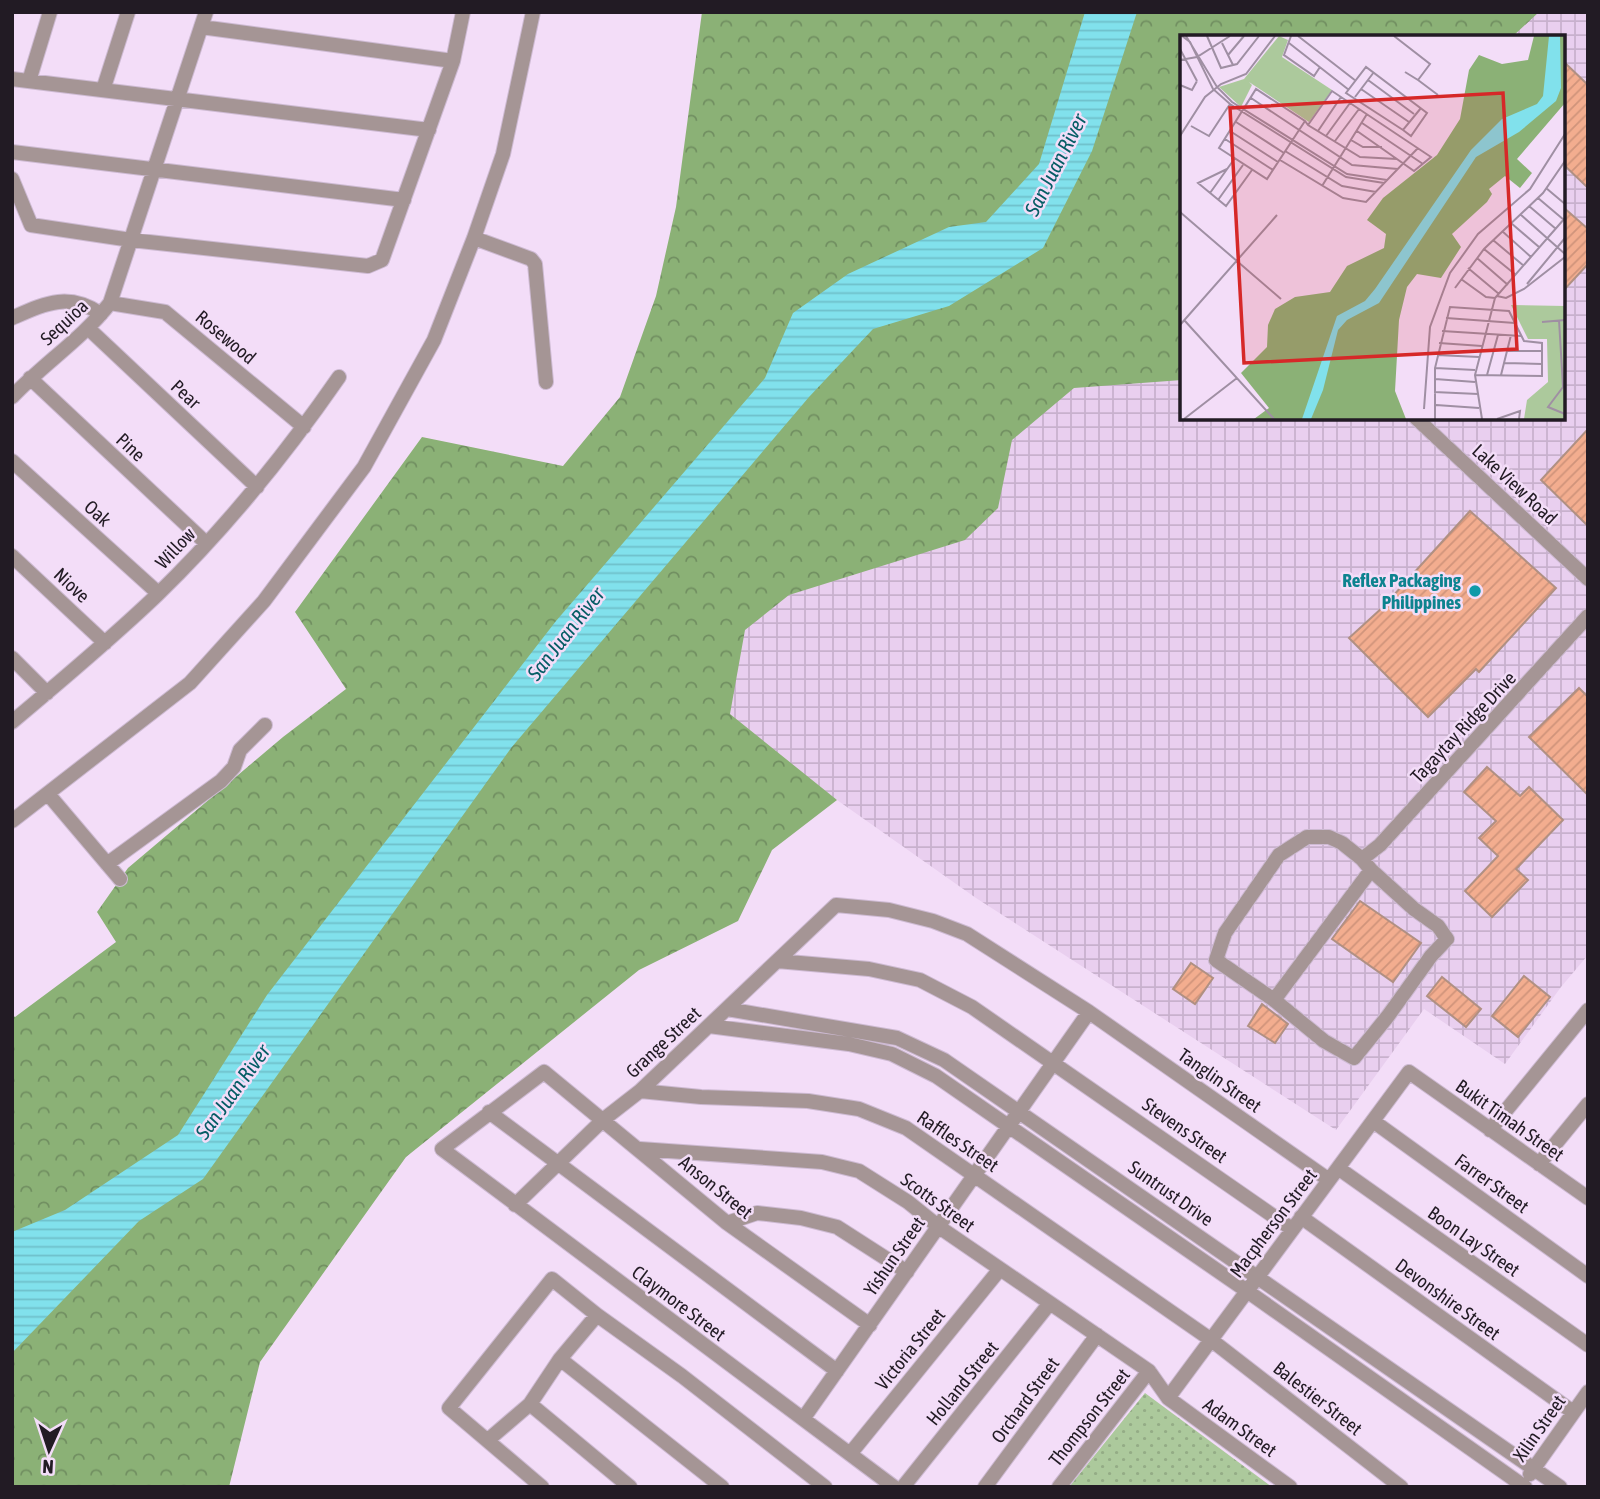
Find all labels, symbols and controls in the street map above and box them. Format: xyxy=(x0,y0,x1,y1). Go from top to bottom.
inset map xyxy=(1180,35,1565,420)
water label: San Juan River xyxy=(1019,109,1091,220)
street label: Sequioa xyxy=(36,295,92,349)
street label: Rosewood xyxy=(192,306,260,368)
street label: Pear xyxy=(167,375,206,413)
street label: Pine xyxy=(112,428,150,466)
street label: Lake View Road xyxy=(1468,439,1562,529)
street label: Oak xyxy=(80,495,116,531)
street label: Willow xyxy=(151,522,200,573)
street label: Niove xyxy=(50,563,94,607)
place label: Reflex Packaging Philippines xyxy=(1342,569,1462,613)
water label: San Juan River xyxy=(521,582,609,685)
marker: Reflex Packaging Philippines xyxy=(1467,583,1483,599)
street label: Tagaytay Ridge Drive xyxy=(1406,667,1520,787)
street label: Grange Street xyxy=(621,1002,705,1082)
water label: San Juan River xyxy=(189,1039,275,1144)
street label: Tanglin Street xyxy=(1174,1043,1266,1117)
street label: Bukit Timah Street xyxy=(1452,1075,1568,1165)
street label: Stevens Street xyxy=(1138,1093,1232,1167)
street label: Raffles Street xyxy=(913,1106,1003,1176)
street label: Farrer Street xyxy=(1451,1149,1533,1217)
street label: Anson Street xyxy=(675,1151,757,1223)
street label: Suntrust Drive xyxy=(1124,1156,1218,1230)
street label: Macpherson Street xyxy=(1225,1164,1321,1282)
street label: Scotts Street xyxy=(897,1168,979,1236)
street label: Boon Lay Street xyxy=(1424,1201,1524,1281)
street label: Yishun Street xyxy=(859,1212,929,1300)
street label: Devonshire Street xyxy=(1392,1254,1504,1344)
street label: Claymore Street xyxy=(628,1261,730,1345)
street label: Victoria Street xyxy=(871,1304,949,1394)
street label: Holland Street xyxy=(922,1337,1002,1429)
street label: Orchard Street xyxy=(987,1353,1063,1447)
street label: Balestier Street xyxy=(1269,1357,1367,1439)
street label: Thompson Street xyxy=(1044,1364,1134,1470)
street label: Xilin Street xyxy=(1508,1391,1570,1465)
street label: Adam Street xyxy=(1199,1393,1281,1461)
north arrow xyxy=(14,1415,84,1485)
text: N xyxy=(42,1456,54,1478)

